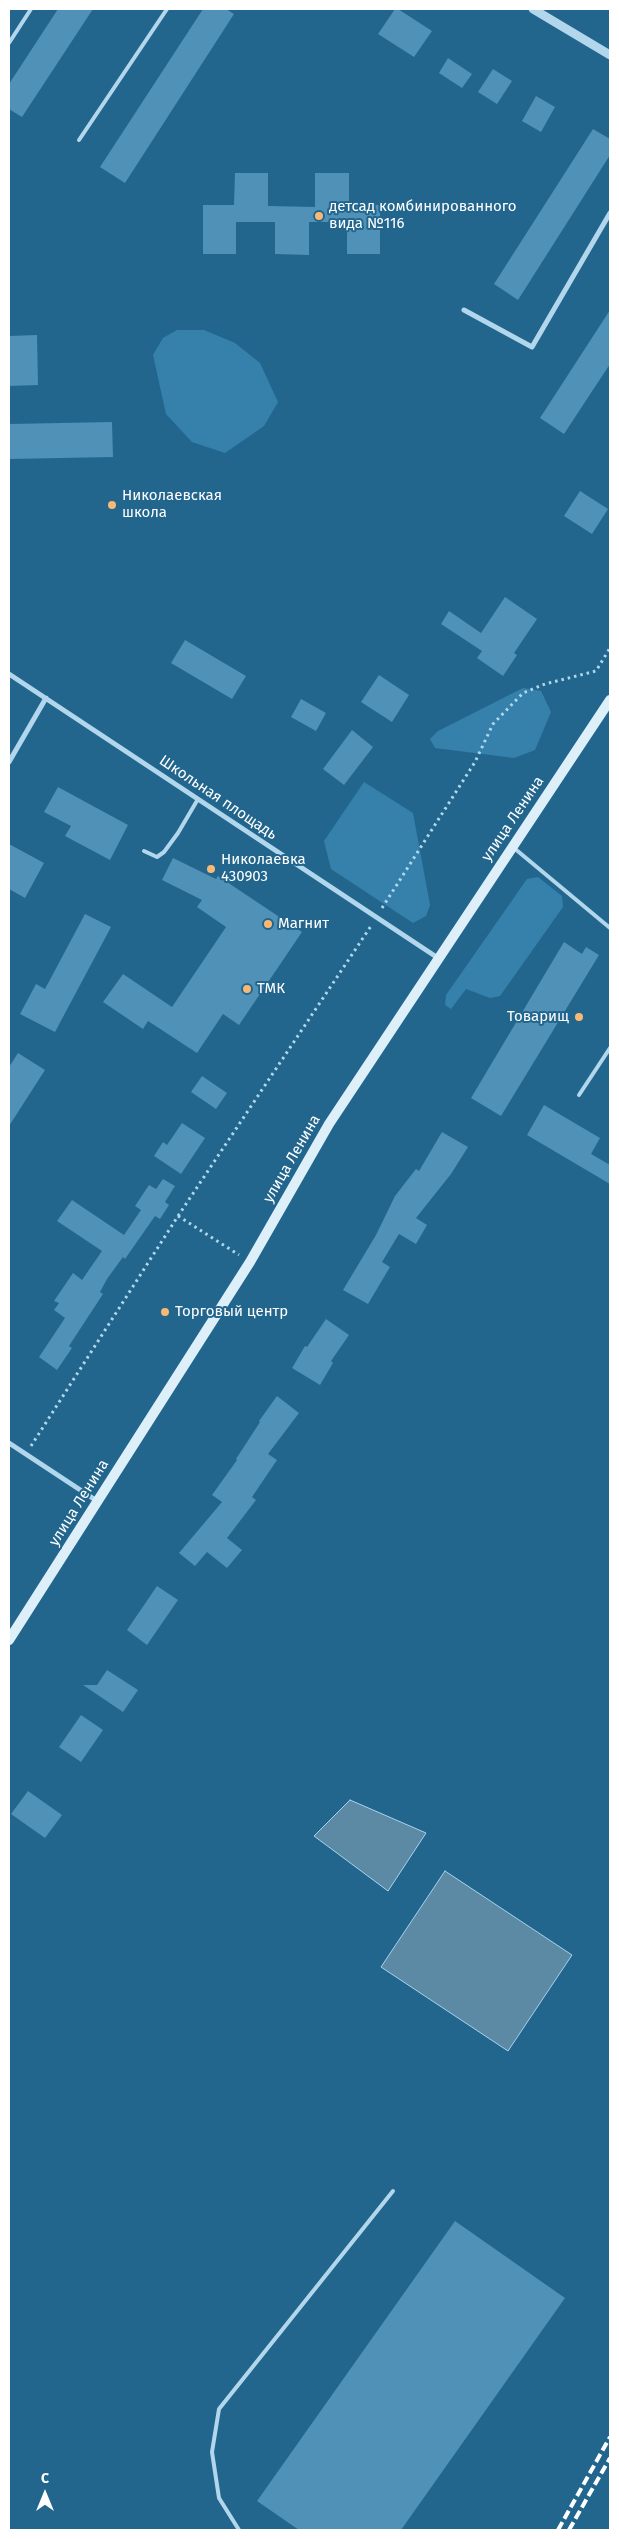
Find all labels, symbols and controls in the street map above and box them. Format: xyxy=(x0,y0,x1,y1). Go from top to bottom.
place label: детсад комбинированного вида №116 xyxy=(329,198,517,233)
marker: детсад комбинированного вида №116 xyxy=(313,210,325,222)
place label: Николаевская школа xyxy=(122,487,222,522)
marker: Николаевская школа xyxy=(106,499,118,511)
street label: Школьная площадь xyxy=(156,752,280,844)
street label: улица Ленина xyxy=(478,773,548,865)
place label: Николаевка 430903 xyxy=(221,851,306,886)
marker: Николаевка 430903 xyxy=(205,863,217,875)
place label: Магнит xyxy=(278,915,329,933)
marker: Магнит xyxy=(262,918,274,930)
place label: ТМК xyxy=(257,980,285,998)
marker: ТМК xyxy=(241,983,253,995)
place label: Товарищ xyxy=(507,1008,569,1026)
marker: Товарищ xyxy=(573,1011,585,1023)
street label: улица Ленина xyxy=(260,1112,324,1206)
place label: Торговый центр xyxy=(175,1303,288,1321)
marker: Торговый центр xyxy=(159,1306,171,1318)
street label: улица Ленина xyxy=(45,1456,113,1550)
north arrow xyxy=(20,2469,70,2519)
text: С xyxy=(41,2470,49,2487)

